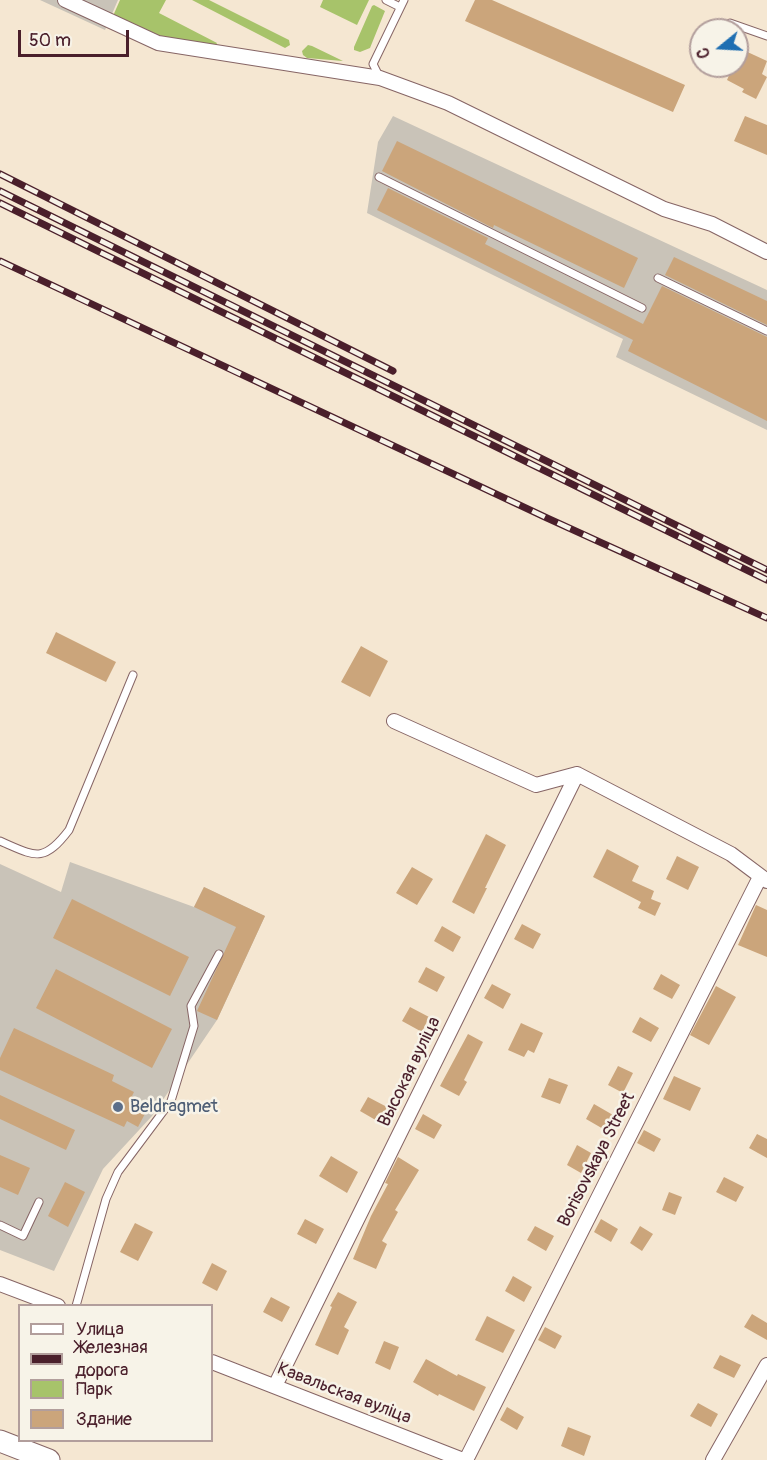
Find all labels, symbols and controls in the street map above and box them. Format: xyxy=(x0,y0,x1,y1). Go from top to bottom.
scale bar xyxy=(21,18,132,56)
north arrow xyxy=(689,18,749,78)
text: 50 m xyxy=(29,29,71,52)
text: С xyxy=(693,45,715,61)
street label: Высокая вуліца xyxy=(374,1014,446,1130)
street label: Borisovskaya Street xyxy=(554,1089,640,1231)
place label: Beldragmet xyxy=(130,1096,218,1118)
marker: Beldragmet xyxy=(111,1100,125,1114)
legend xyxy=(18,1304,213,1442)
text: Улица xyxy=(76,1318,124,1341)
text: Железная дорога xyxy=(75,1336,148,1382)
street label: Кавальская вуліца xyxy=(274,1359,414,1429)
text: Парк xyxy=(76,1378,113,1401)
text: Здание xyxy=(76,1408,132,1431)

